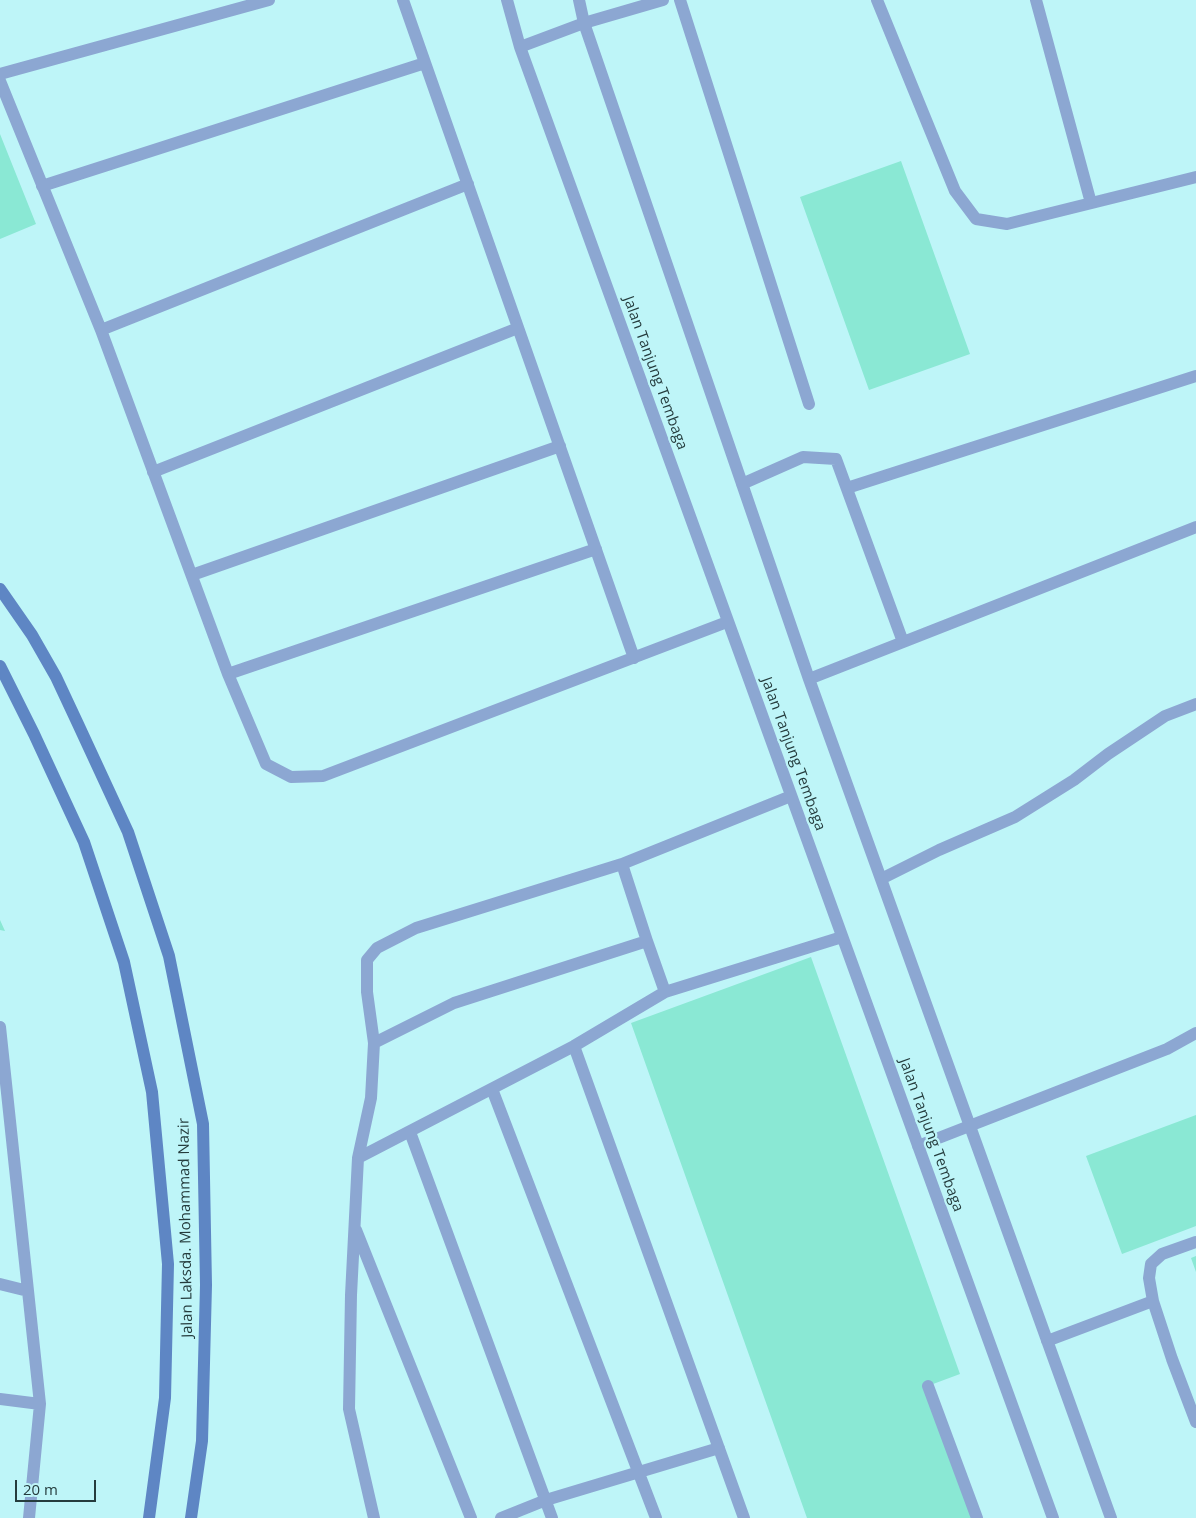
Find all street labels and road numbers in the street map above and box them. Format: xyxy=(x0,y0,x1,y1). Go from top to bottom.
street label: Jalan Tanjung Tembaga xyxy=(619,294,691,452)
street label: Jalan Tanjung Tembaga xyxy=(757,675,829,833)
street label: Jalan Tanjung Tembaga xyxy=(895,1056,967,1214)
street label: Jalan Laksda. Mohammad Nazir xyxy=(175,1118,197,1338)

